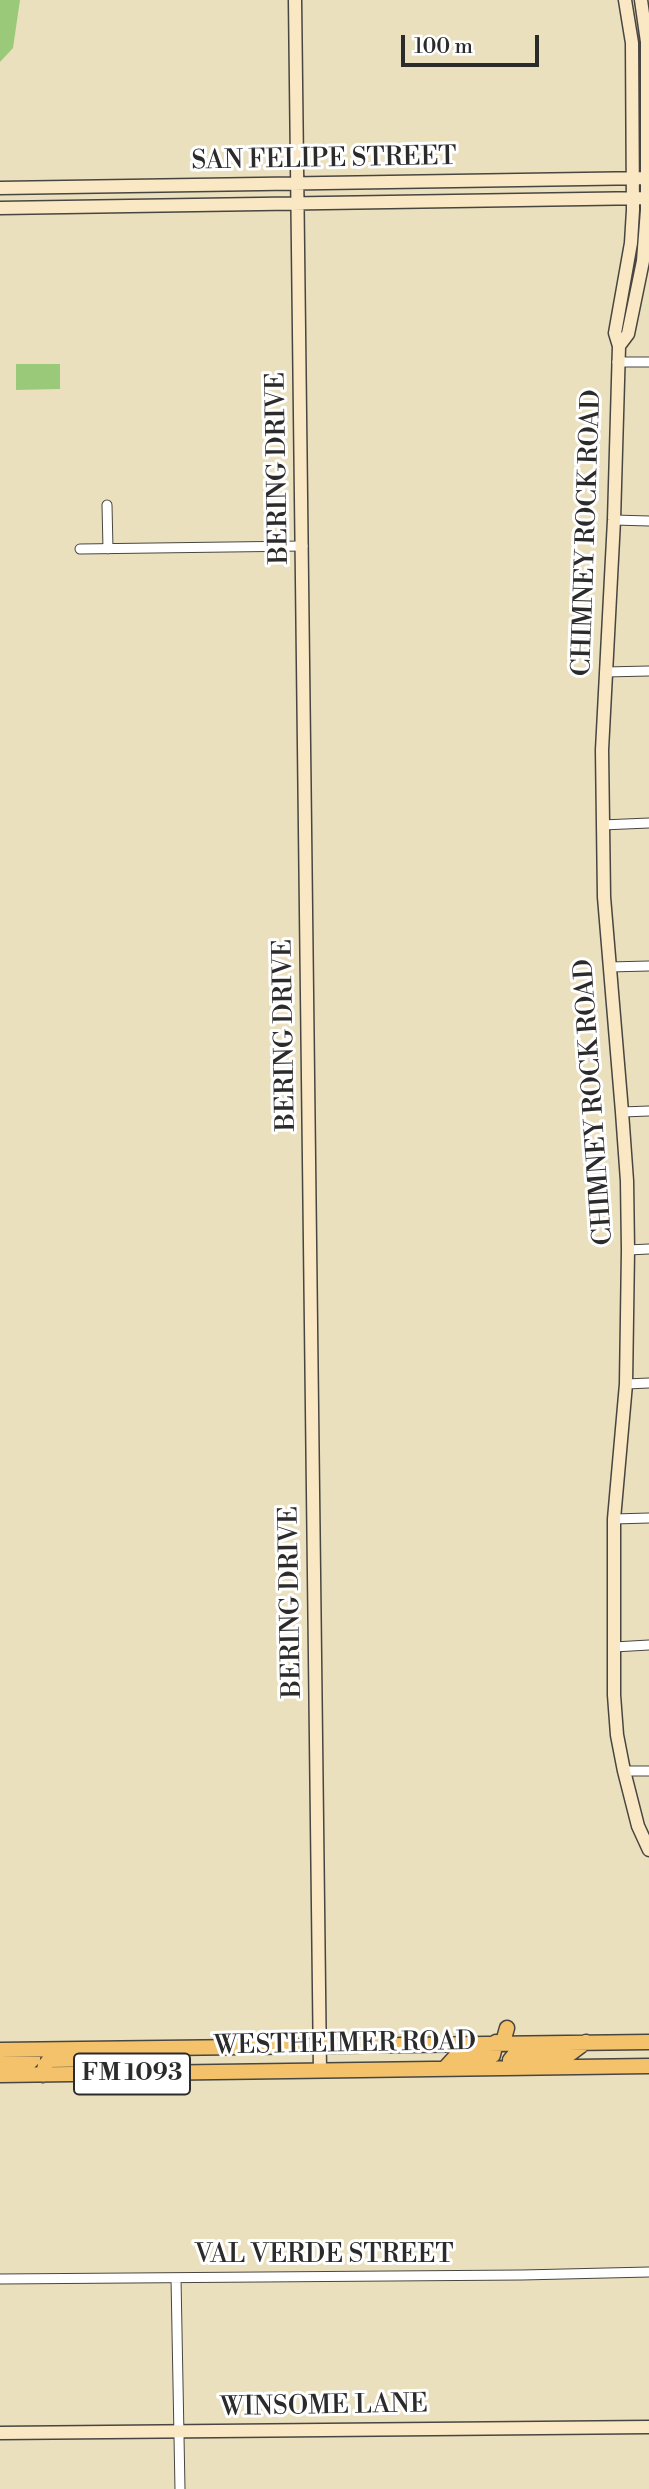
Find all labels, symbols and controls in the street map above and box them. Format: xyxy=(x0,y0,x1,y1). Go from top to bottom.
scale bar xyxy=(404,21,542,65)
text: 100 m xyxy=(414,34,473,60)
street label: SAN FELIPE STREET xyxy=(191,142,457,178)
street label: BERING DRIVE xyxy=(262,372,296,564)
street label: CHIMNEY ROCK ROAD xyxy=(567,389,609,677)
street label: BERING DRIVE xyxy=(269,939,303,1131)
street label: CHIMNEY ROCK ROAD xyxy=(569,958,621,1246)
street label: BERING DRIVE xyxy=(275,1506,309,1698)
street label: WESTHEIMER ROAD xyxy=(214,2027,476,2063)
road number: FM 1093 xyxy=(74,2054,190,2094)
street label: VAL VERDE STREET xyxy=(195,2240,453,2272)
street label: WINSOME LANE xyxy=(220,2390,428,2424)

